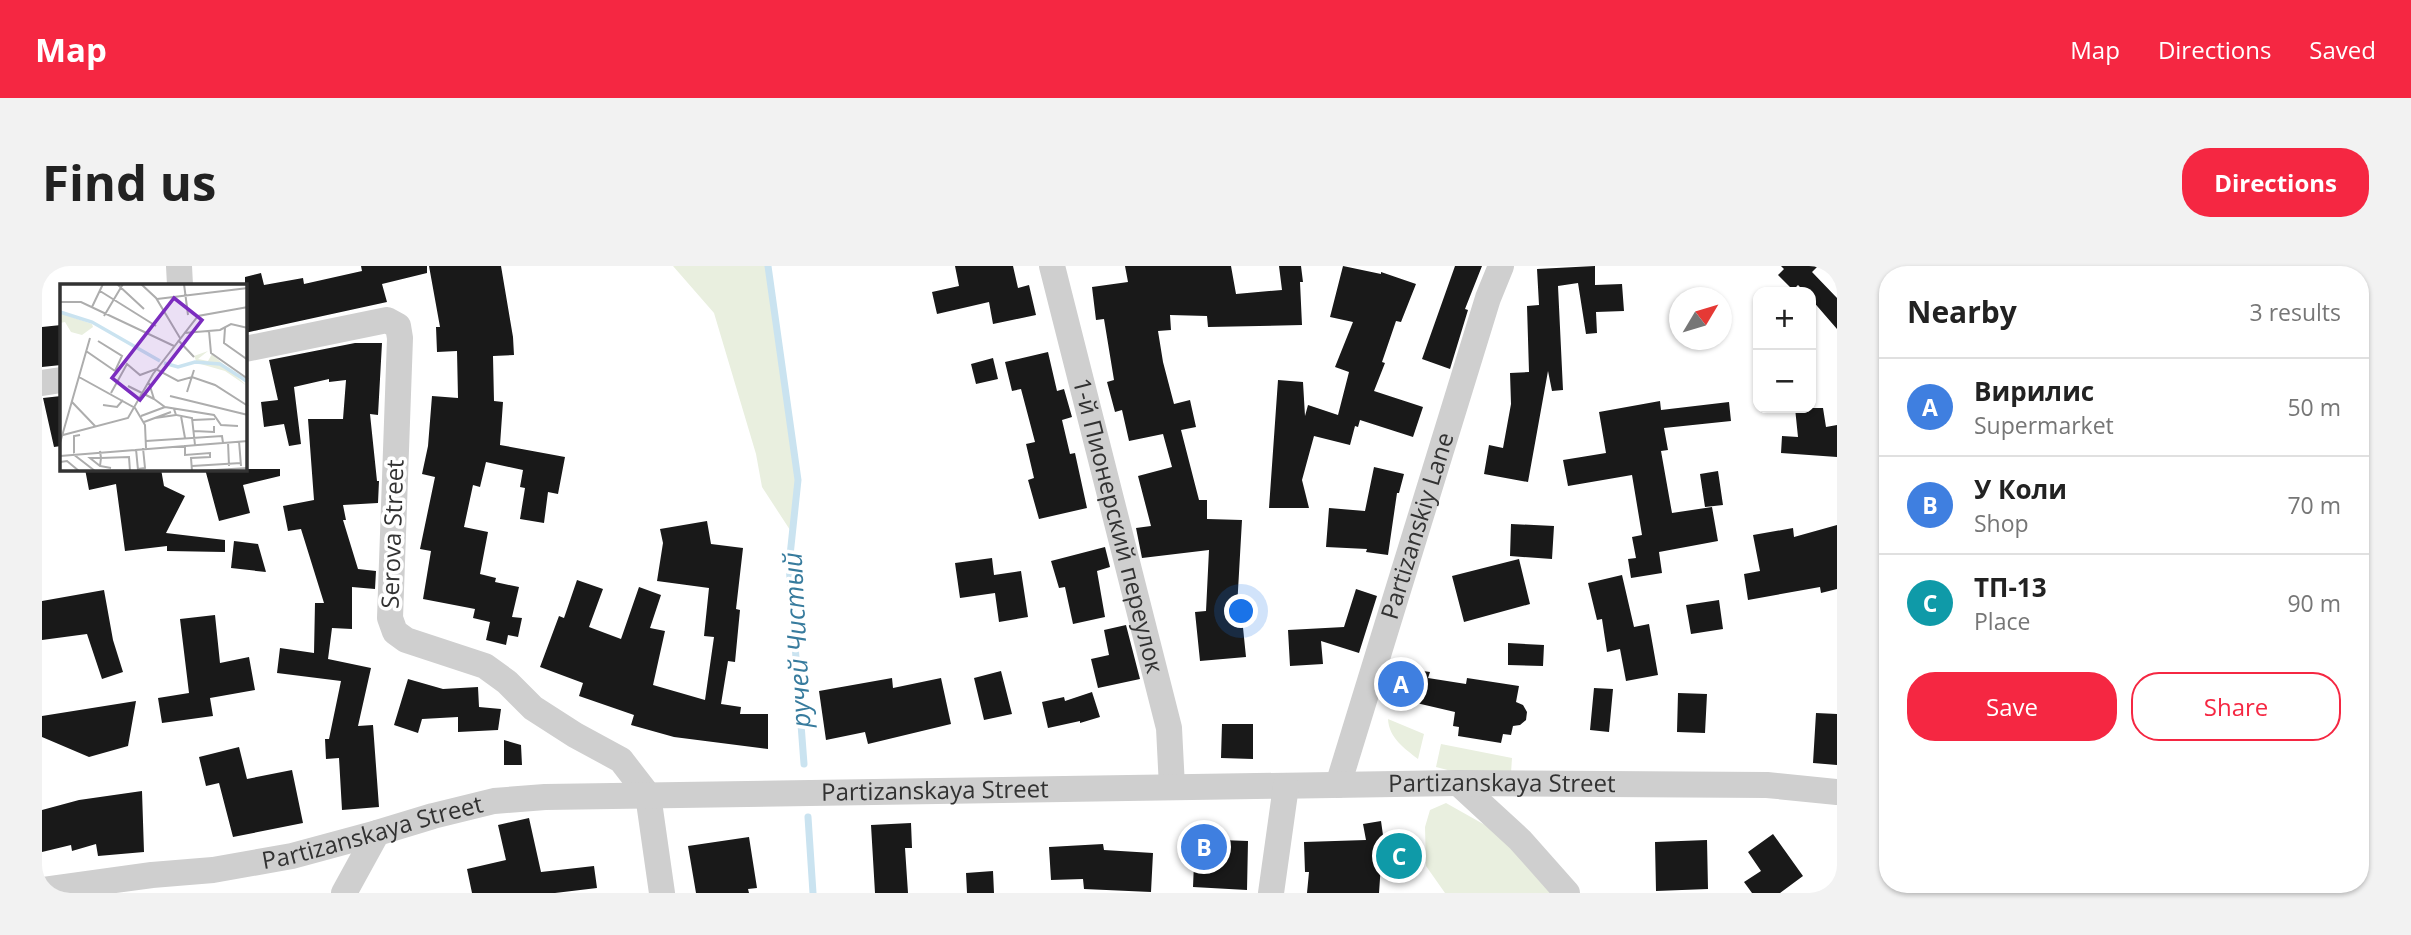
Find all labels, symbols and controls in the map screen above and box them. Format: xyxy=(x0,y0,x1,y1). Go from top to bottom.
text: Map xyxy=(35,27,107,72)
text: Map xyxy=(2070,33,2120,66)
text: Directions xyxy=(2158,33,2271,66)
text: Saved xyxy=(2309,33,2376,66)
button: Directions xyxy=(2182,148,2369,217)
text: Find us xyxy=(42,149,216,215)
inset map xyxy=(60,284,247,471)
north arrow xyxy=(1669,287,1732,350)
map controls xyxy=(1753,287,1816,413)
button: + xyxy=(1753,287,1816,350)
text: Nearby xyxy=(1907,291,2017,332)
text: 3 results xyxy=(2250,296,2341,328)
button: − xyxy=(1753,350,1816,413)
text: Вирилис xyxy=(1974,373,2094,409)
street label: 1-й Пионерский переулок xyxy=(1066,374,1173,677)
text: A xyxy=(1922,391,1938,423)
text: 50 m xyxy=(2287,391,2341,423)
text: Supermarket xyxy=(1974,409,2114,441)
street label: Partizanskiy Lane xyxy=(1372,428,1461,623)
street label: Serova Street xyxy=(372,459,411,609)
text: У Коли xyxy=(1974,471,2067,507)
text: B xyxy=(1922,489,1938,521)
text: 70 m xyxy=(2287,489,2341,521)
text: Shop xyxy=(1974,507,2029,539)
water label: ручей Чистый xyxy=(773,551,819,730)
text: ТП-13 xyxy=(1974,569,2047,605)
text: C xyxy=(1923,587,1937,619)
text: 90 m xyxy=(2287,587,2341,619)
your location xyxy=(1224,594,1258,628)
text: Place xyxy=(1974,605,2030,637)
pin: A xyxy=(1378,658,1424,710)
button: Save xyxy=(1907,672,2117,741)
button: Share xyxy=(2131,672,2341,741)
street label: Partizanskaya Street xyxy=(1388,765,1616,799)
street label: Partizanskaya Street xyxy=(821,771,1049,808)
street label: Partizanskaya Street xyxy=(259,786,486,876)
pin: B xyxy=(1181,821,1227,873)
pin: C xyxy=(1376,830,1422,882)

